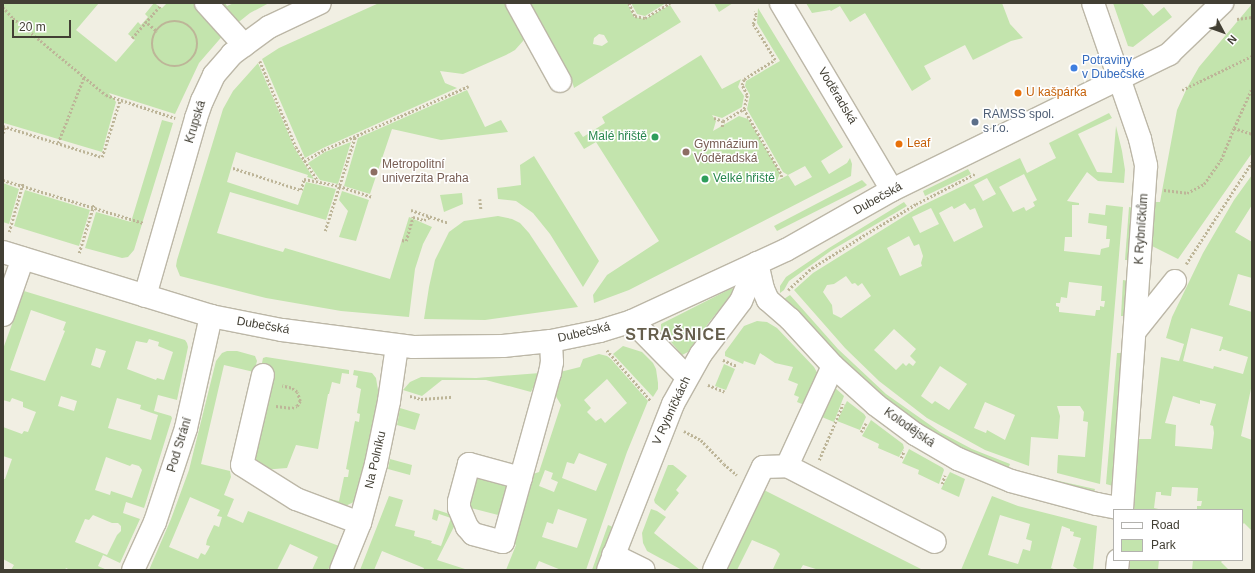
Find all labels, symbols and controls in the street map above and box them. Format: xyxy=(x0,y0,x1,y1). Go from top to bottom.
scale bar xyxy=(14,12,73,38)
north arrow xyxy=(1203,12,1243,52)
text: 20 m xyxy=(19,20,46,34)
text: N xyxy=(1225,33,1239,47)
place label: Potraviny v Dubečské xyxy=(1082,54,1145,82)
marker: Potraviny v Dubečské xyxy=(1069,63,1079,73)
street label: Voděradská xyxy=(815,65,859,127)
place label: U kašpárka xyxy=(1026,86,1087,100)
marker: U kašpárka xyxy=(1013,88,1023,98)
street label: Krupská xyxy=(183,99,209,145)
place label: RAMSS spol. s r.o. xyxy=(983,108,1054,136)
marker: RAMSS spol. s r.o. xyxy=(970,117,980,127)
place label: Malé hřiště xyxy=(588,130,647,144)
marker: Malé hřiště xyxy=(650,132,660,142)
place label: Leaf xyxy=(907,137,930,151)
place label: Gymnázium Voděradská xyxy=(694,138,758,166)
marker: Leaf xyxy=(894,139,904,149)
marker: Gymnázium Voděradská xyxy=(681,147,691,157)
place label: Metropolitní univerzita Praha xyxy=(382,158,469,186)
marker: Metropolitní univerzita Praha xyxy=(369,167,379,177)
place label: Velké hřiště xyxy=(713,172,775,186)
marker: Velké hřiště xyxy=(700,174,710,184)
street label: Dubečská xyxy=(851,180,905,218)
street label: K Rybníčkům xyxy=(1132,193,1152,265)
street label: Dubečská xyxy=(235,314,291,338)
street label: Dubečská xyxy=(556,320,612,346)
district label: STRAŠNICE xyxy=(625,325,727,345)
street label: V Rybníčkách xyxy=(650,374,694,448)
street label: Kolodějská xyxy=(881,405,937,451)
street label: Pod Strání xyxy=(165,416,195,474)
street label: Na Polníku xyxy=(362,430,390,490)
legend xyxy=(1113,509,1243,561)
text: Road xyxy=(1151,518,1180,532)
text: Park xyxy=(1151,538,1176,552)

